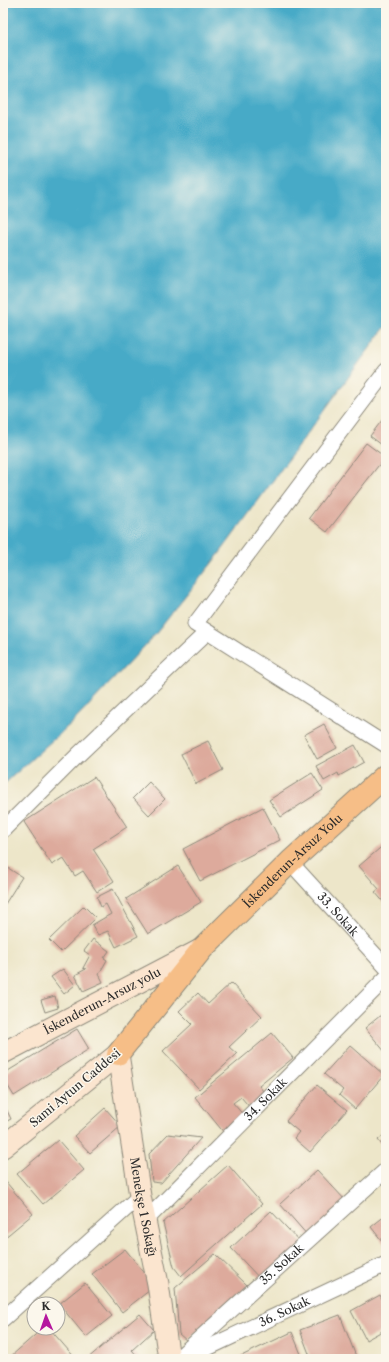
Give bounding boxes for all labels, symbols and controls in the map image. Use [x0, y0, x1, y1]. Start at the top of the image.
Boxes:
street label: İskenderun-Arsuz Yolu [239, 810, 346, 911]
street label: 33. Sokak [314, 889, 363, 940]
street label: İskenderun-Arsuz yolu [40, 964, 164, 1037]
street label: Sami Aytun Caddesi [26, 1045, 123, 1130]
street label: 34. Sokak [241, 1074, 291, 1124]
street label: Menekşe 1 Sokağı [127, 1156, 160, 1258]
street label: 35. Sokak [256, 1240, 307, 1288]
street label: 36. Sokak [256, 1292, 313, 1330]
north arrow [26, 1296, 66, 1336]
text: K [41, 1299, 51, 1313]

